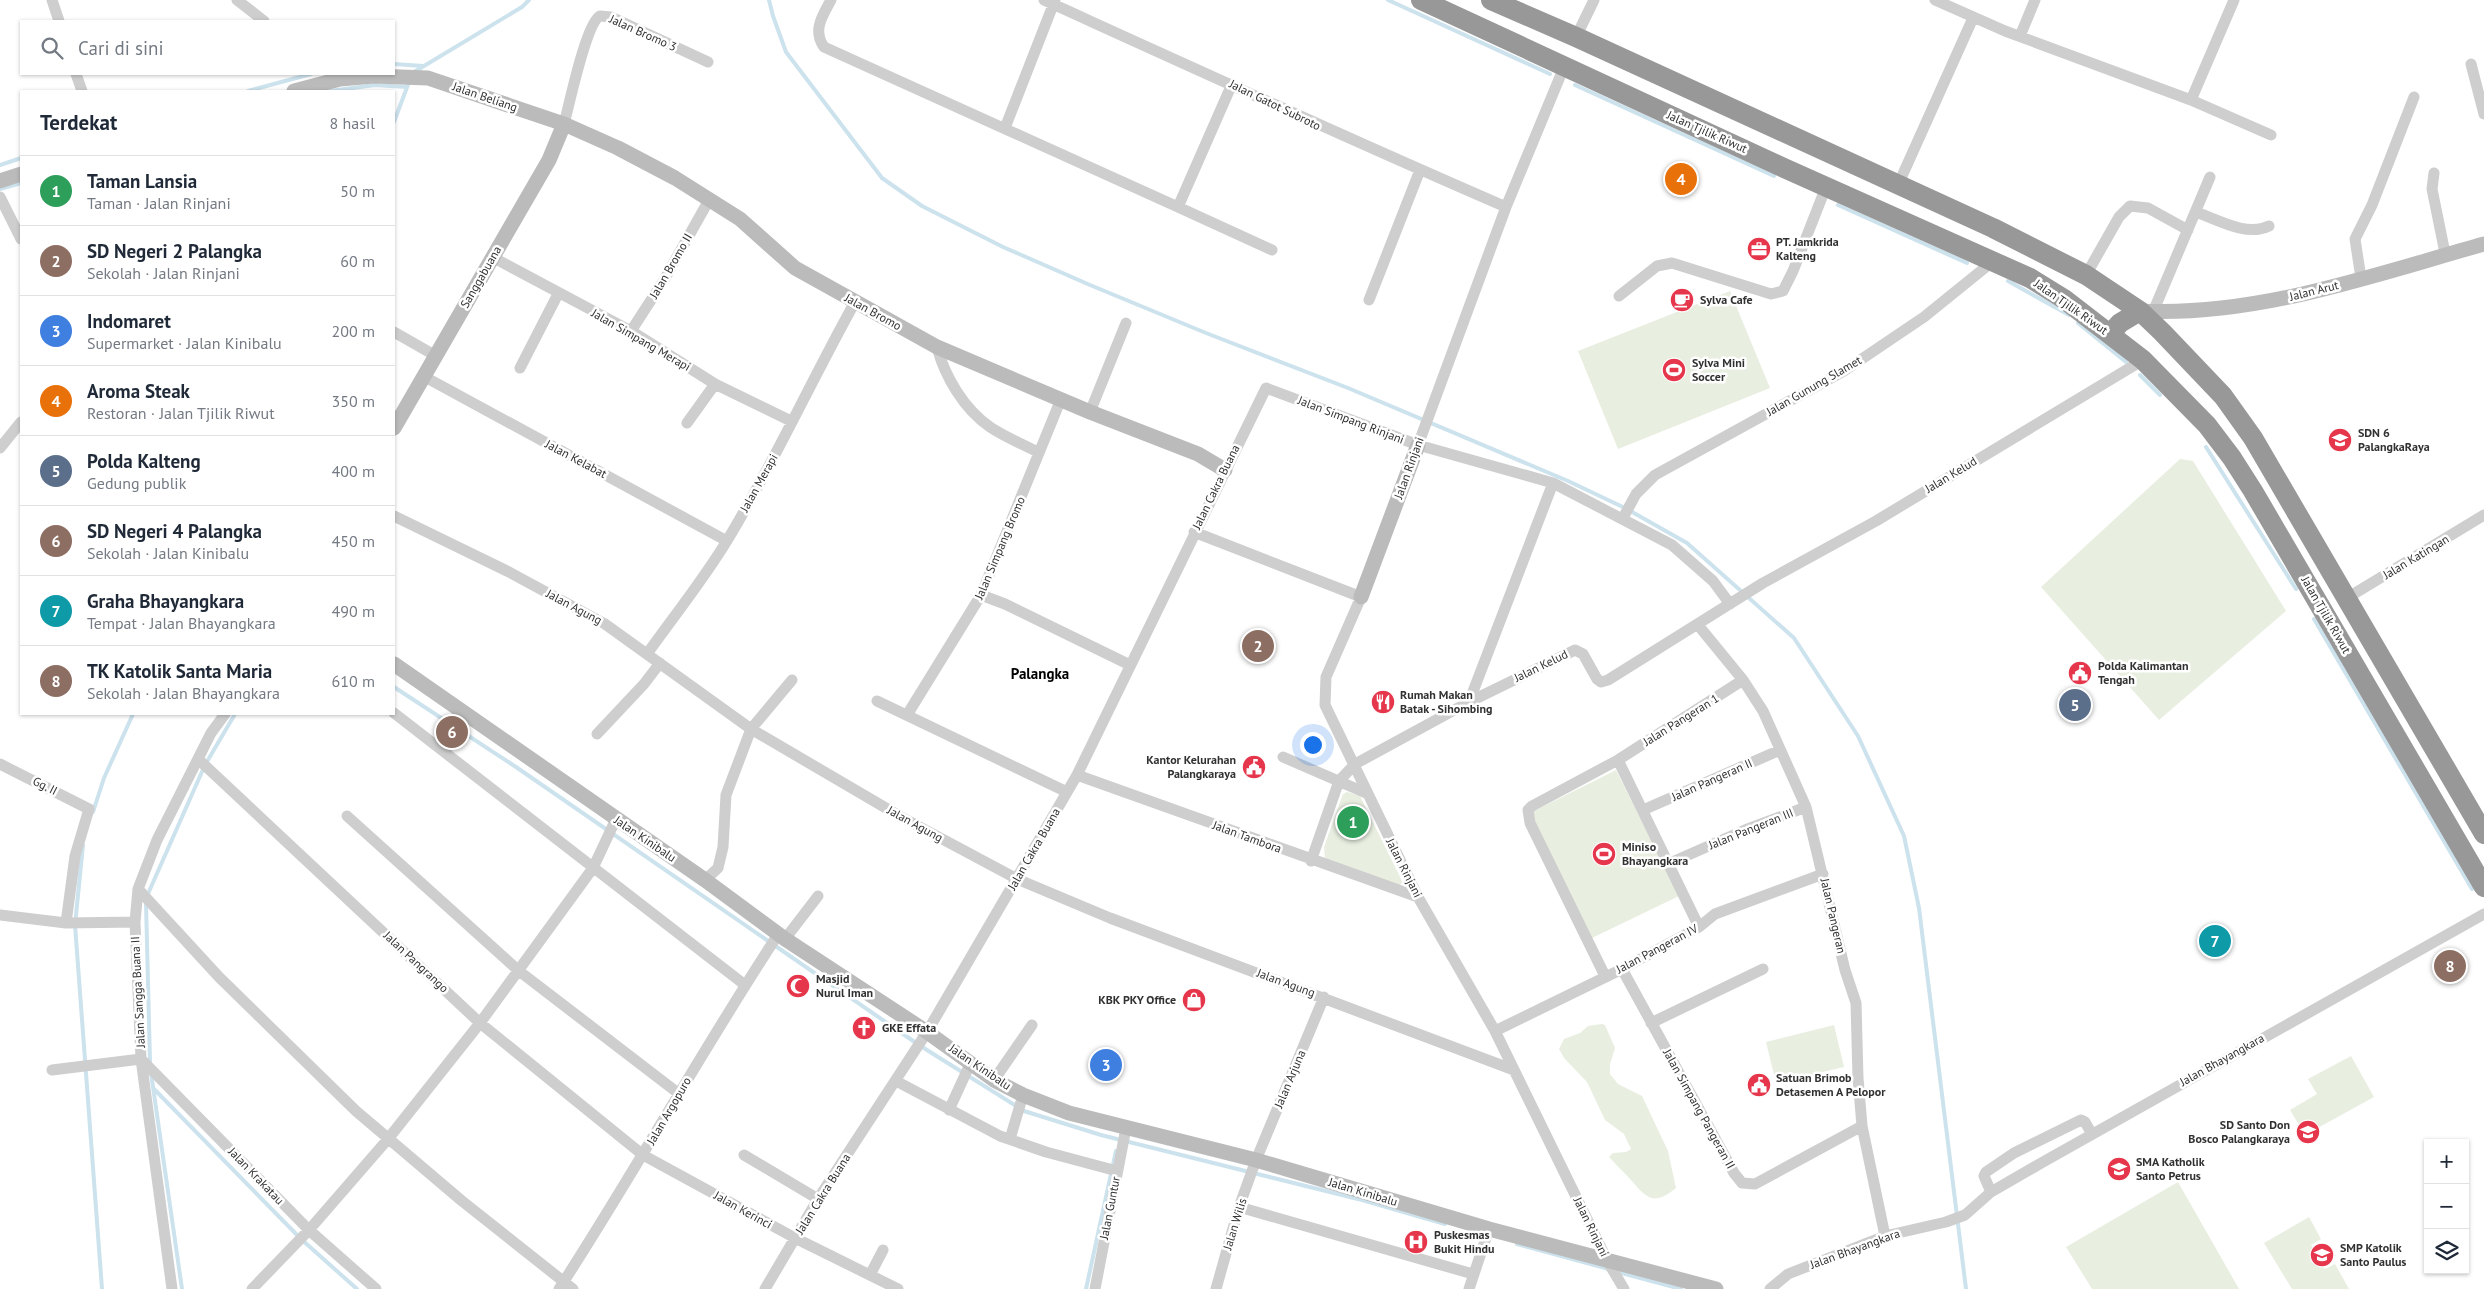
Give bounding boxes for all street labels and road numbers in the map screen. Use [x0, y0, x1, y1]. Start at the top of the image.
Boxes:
street label: Jalan Bromo 3 [606, 11, 679, 54]
street label: Jalan Gatot Subroto [1226, 75, 1323, 133]
street label: Jalan Beliang [450, 78, 519, 115]
street label: Jalan Tjilik Riwut [1664, 107, 1750, 156]
street label: Jalan Bromo II [645, 231, 695, 302]
street label: Sanggabuana [457, 243, 504, 310]
street label: Jalan Tjilik Riwut [2031, 275, 2111, 338]
street label: Jalan Arut [2287, 277, 2340, 304]
street label: Jalan Bromo [841, 289, 904, 333]
street label: Jalan Simpang Merapi [588, 305, 693, 374]
street label: Jalan Gunung Slamet [1763, 352, 1864, 419]
street label: Jalan Simpang Rinjani [1295, 392, 1406, 447]
street label: Jalan Rinjani [1390, 435, 1427, 502]
street label: Jalan Kelabat [542, 436, 610, 481]
street label: Jalan Cakra Buana [1188, 442, 1243, 532]
street label: Jalan Merapi [736, 451, 781, 515]
street label: Jalan Kelud [1921, 453, 1979, 496]
street label: Jalan Simpang Bromo [971, 494, 1028, 602]
street label: Jalan Katingan [2379, 531, 2452, 583]
street label: Jalan Tjilik Riwut [2298, 573, 2355, 656]
street label: Jalan Agung [543, 585, 605, 628]
street label: Jalan Kelud [1511, 646, 1570, 685]
street label: Jalan Pangeran 1 [1639, 690, 1721, 749]
street label: Jalan Pangeran II [1668, 755, 1754, 804]
street label: Gg. II [30, 773, 60, 798]
street label: Jalan Agung [884, 802, 946, 845]
street label: Jalan Cakra Buana [1004, 805, 1063, 893]
street label: Jalan Pangeran III [1705, 805, 1795, 853]
street label: Jalan Kinibalu [611, 812, 679, 865]
street label: Jalan Tambora [1210, 817, 1284, 856]
street label: Jalan Rinjani [1383, 835, 1426, 900]
street label: Jalan Pangeran [1817, 876, 1849, 955]
street label: Jalan Pangeran IV [1613, 921, 1700, 977]
street label: Jalan Pangrango [380, 927, 452, 996]
street label: Jalan Sangga Buana II [127, 936, 148, 1049]
street label: Jalan Agung [1254, 965, 1317, 1000]
street label: Jalan Bhayangkara [2176, 1030, 2267, 1090]
street label: Jalan Kinibalu [946, 1040, 1014, 1093]
street label: Jalan Simpang Pangeran II [1660, 1045, 1739, 1171]
street label: Jalan Arjuna [1270, 1047, 1308, 1111]
street label: Jalan Argopuro [643, 1074, 694, 1148]
street label: Jalan Krakatau [225, 1143, 287, 1207]
street label: Jalan Cakra Buana [791, 1151, 853, 1238]
street label: Jalan Kinibalu [1326, 1174, 1399, 1209]
street label: Jalan Guntur [1096, 1175, 1123, 1242]
street label: Jalan Kerinci [711, 1187, 775, 1232]
street label: Jalan Rinjani [1570, 1194, 1612, 1259]
street label: Jalan Wilis [1219, 1196, 1249, 1253]
street label: Jalan Bhayangkara [1807, 1225, 1902, 1272]

